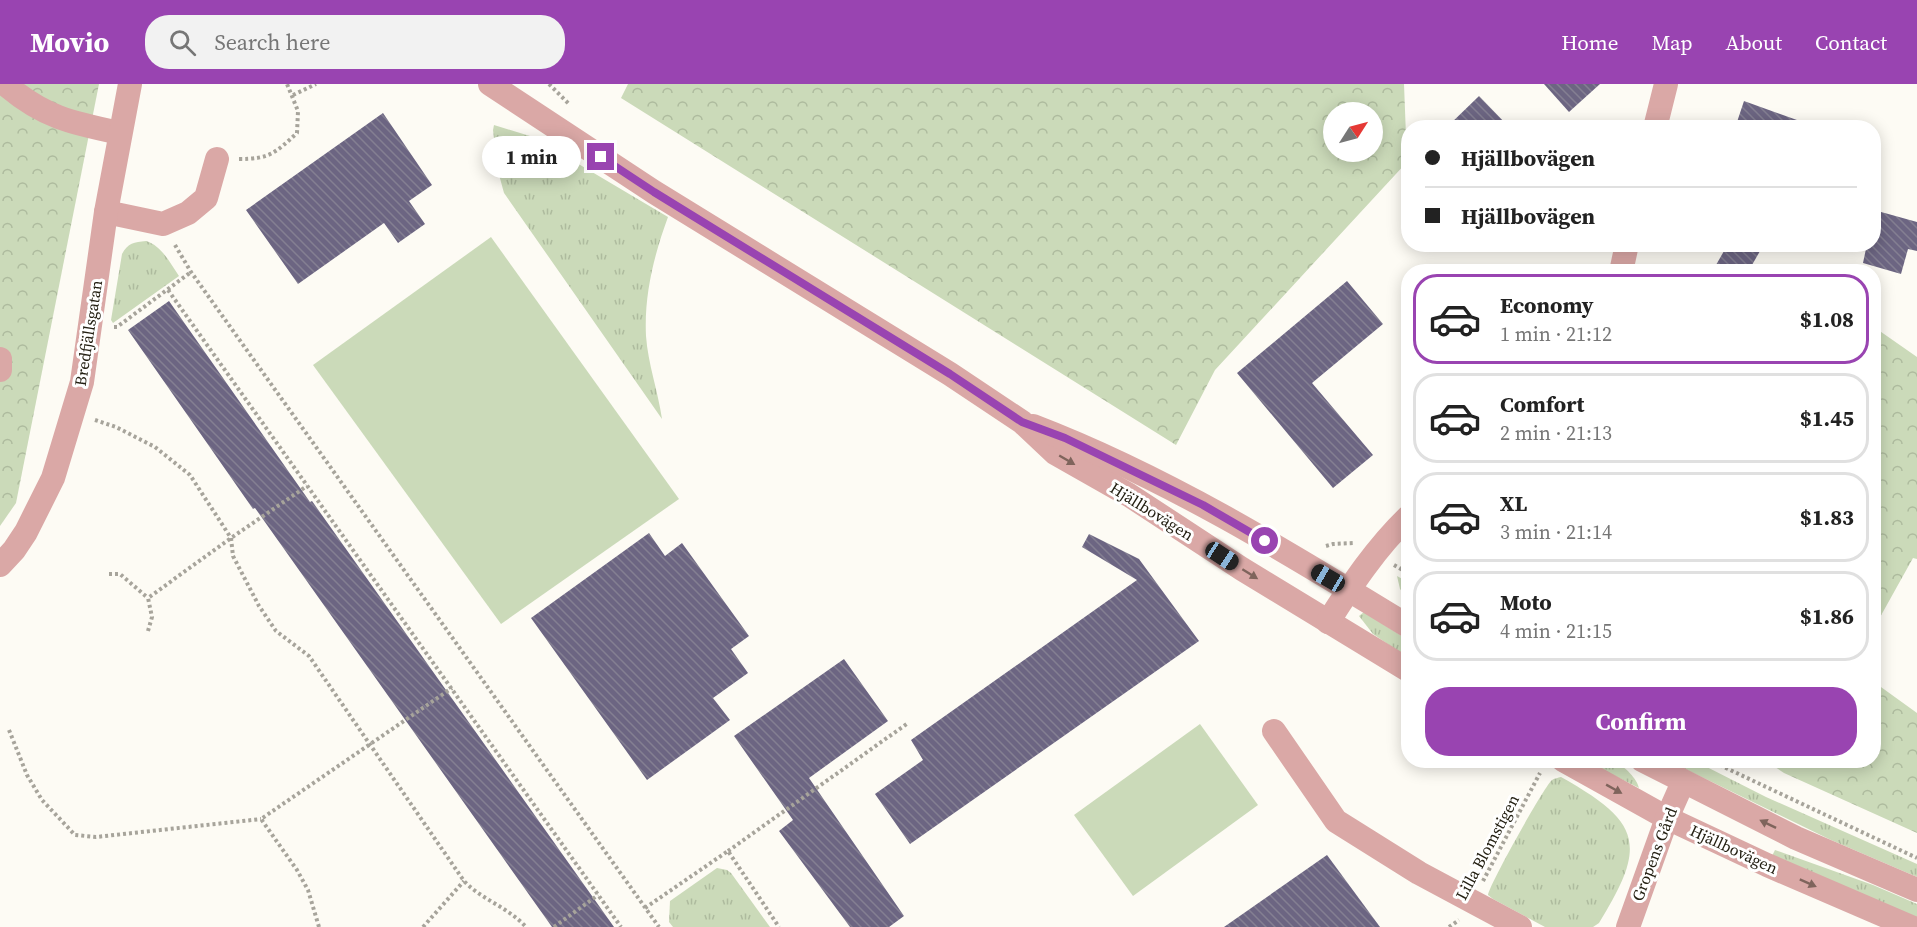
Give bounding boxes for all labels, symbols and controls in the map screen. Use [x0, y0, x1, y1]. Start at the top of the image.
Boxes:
search box [145, 15, 565, 69]
text: Movio [30, 23, 109, 61]
icon: search [166, 26, 199, 59]
text: Search here [214, 27, 330, 57]
text: Home [1561, 28, 1619, 57]
text: Map [1652, 28, 1693, 57]
text: About [1726, 28, 1782, 57]
text: Contact [1815, 28, 1887, 57]
north arrow [1323, 102, 1383, 162]
map controls [1323, 102, 1383, 162]
callout: 1 min [481, 136, 580, 178]
text: 1 min [506, 143, 557, 171]
route end [587, 143, 614, 170]
text: Hjällbovägen [1461, 143, 1595, 173]
text: Hjällbovägen [1461, 201, 1595, 231]
street label: Bredfjällsgatan [69, 278, 107, 388]
text: Economy [1500, 290, 1594, 320]
icon: car [1428, 292, 1482, 346]
text: $1.08 [1800, 304, 1854, 334]
text: 1 min · 21:12 [1500, 320, 1612, 348]
text: Comfort [1500, 389, 1584, 419]
icon: car [1428, 391, 1482, 445]
text: $1.45 [1800, 403, 1854, 433]
text: 2 min · 21:13 [1500, 419, 1612, 447]
one-way arrow [1059, 454, 1075, 465]
street label: Hjällbovägen [1106, 477, 1198, 546]
text: XL [1500, 488, 1527, 518]
icon: car [1428, 490, 1482, 544]
text: $1.83 [1800, 502, 1854, 532]
text: 3 min · 21:14 [1500, 518, 1612, 546]
route start [1251, 527, 1278, 554]
car [1202, 539, 1242, 573]
car [1308, 561, 1348, 595]
one-way arrow [1242, 569, 1258, 580]
text: Moto [1500, 587, 1552, 617]
icon: car [1428, 589, 1482, 643]
text: $1.86 [1800, 601, 1854, 631]
text: 4 min · 21:15 [1500, 617, 1612, 645]
button: Confirm [1425, 687, 1857, 756]
one-way arrow [1606, 784, 1623, 794]
street label: Lilla Blomstigen [1450, 790, 1524, 904]
street label: Gropens Gård [1626, 804, 1682, 904]
street label: Hjällbovägen [1687, 819, 1782, 879]
one-way arrow [1759, 820, 1776, 829]
one-way arrow [1800, 878, 1818, 888]

